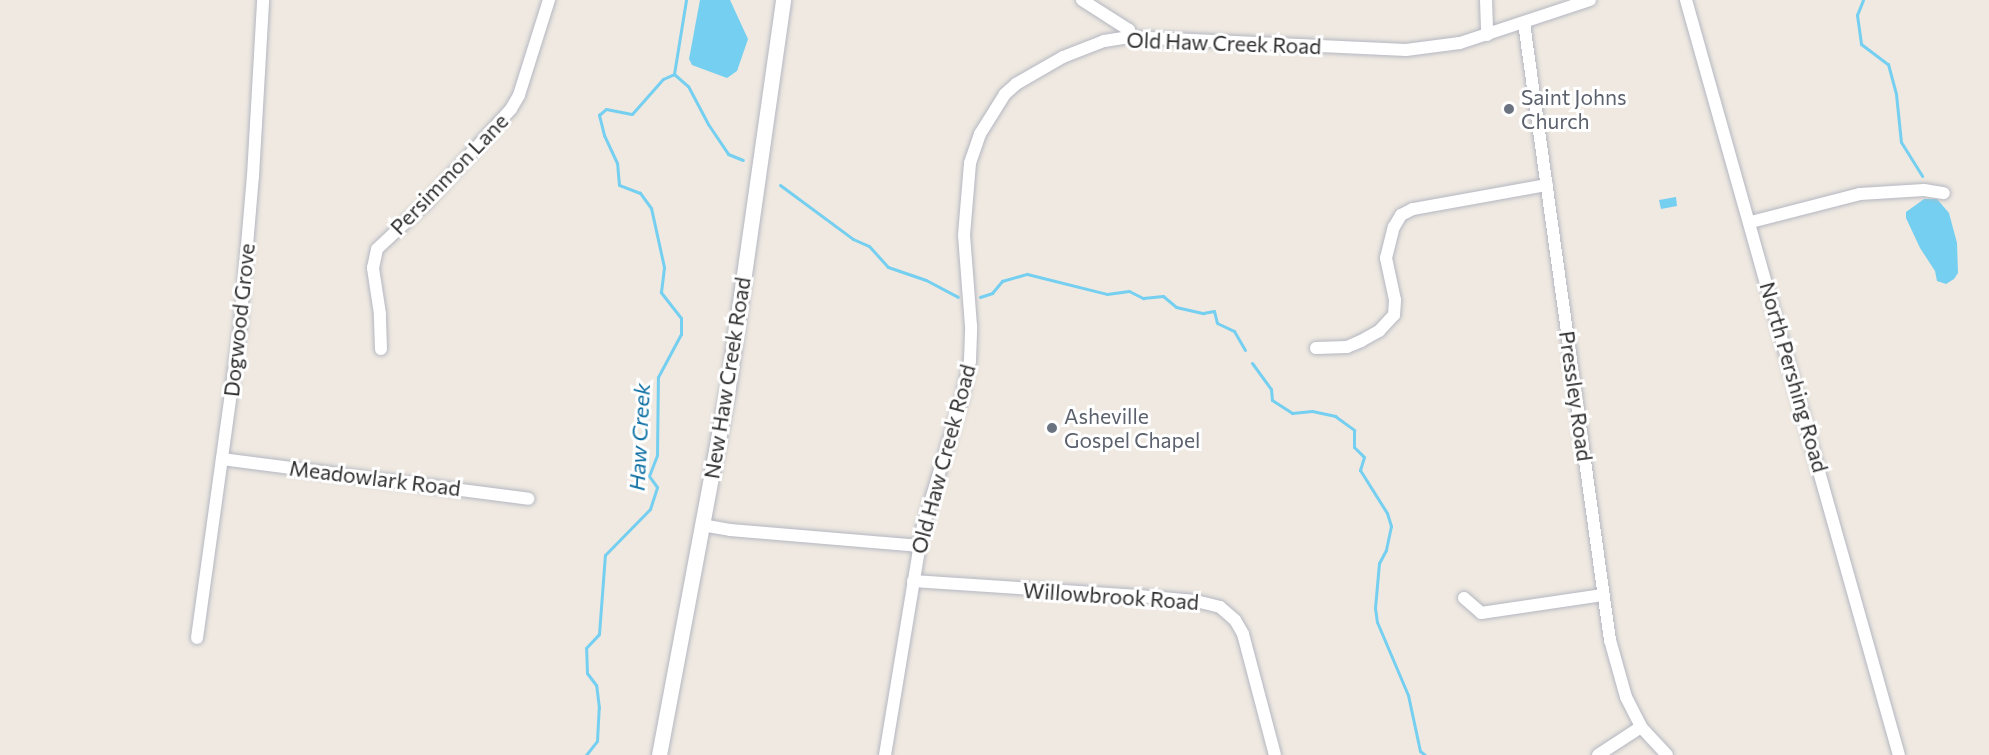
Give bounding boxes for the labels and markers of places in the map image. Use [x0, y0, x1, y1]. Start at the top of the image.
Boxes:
place label: Saint Johns Church [1521, 84, 1627, 134]
marker: Saint Johns Church [1502, 102, 1516, 116]
place label: Asheville Gospel Chapel [1064, 403, 1200, 453]
marker: Asheville Gospel Chapel [1045, 421, 1059, 435]

